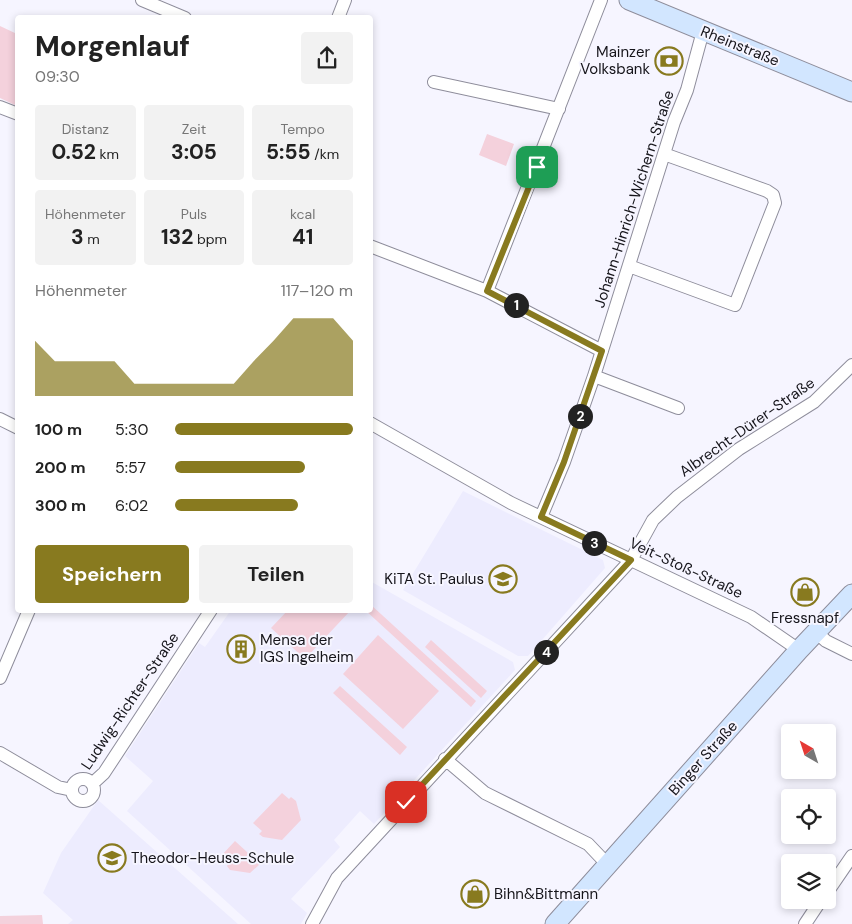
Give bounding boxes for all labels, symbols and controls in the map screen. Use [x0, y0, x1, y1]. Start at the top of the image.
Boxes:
street label: Rheinstraße [698, 21, 782, 71]
text: Morgenlauf [35, 28, 190, 65]
button: share [301, 32, 353, 84]
place label: Mainzer Volksbank [580, 42, 650, 79]
bank icon: Mainzer Volksbank [654, 46, 684, 76]
text: 09:30 [35, 66, 80, 87]
street label: Johann-Hinrich-Wichern-Straße [589, 88, 679, 310]
text: Distanz [62, 120, 109, 138]
text: Zeit [182, 120, 206, 138]
text: Tempo [281, 120, 325, 138]
text: 0.52 [52, 138, 96, 166]
text: 3:05 [171, 138, 217, 166]
text: 5:55 [266, 138, 311, 166]
text: km [96, 145, 119, 163]
text: /km [311, 145, 339, 163]
pin [516, 146, 558, 188]
icon: arrive [523, 153, 551, 181]
text: Höhenmeter [45, 205, 126, 223]
text: Puls [181, 205, 207, 223]
text: kcal [290, 205, 315, 223]
text: 3 [71, 223, 84, 251]
text: 132 [161, 223, 193, 251]
text: 41 [292, 223, 313, 251]
text: m [84, 230, 100, 248]
text: bpm [193, 230, 227, 248]
text: Höhenmeter [35, 280, 127, 301]
text: 117–120 m [281, 280, 353, 301]
pin: 1 [504, 292, 528, 318]
text: 1 [514, 296, 519, 314]
street label: Albrecht-Dürer-Straße [676, 373, 818, 481]
pin: 2 [568, 404, 592, 428]
text: 2 [576, 407, 585, 425]
text: 100 m [35, 419, 82, 440]
text: 5:30 [115, 419, 148, 440]
text: 200 m [35, 457, 86, 478]
text: 5:57 [115, 457, 146, 478]
text: 300 m [35, 495, 86, 516]
text: 6:02 [115, 495, 148, 516]
pin: 3 [582, 530, 606, 556]
street label: Veit-Stoß-Straße [626, 533, 746, 603]
text: 3 [590, 534, 599, 552]
button: Speichern [35, 545, 189, 603]
button: Teilen [199, 545, 353, 603]
school or university icon: KiTA St. Paulus [488, 564, 518, 594]
place label: KiTA St. Paulus [384, 569, 484, 589]
shop icon: Fressnapf [790, 577, 820, 607]
place label: Fressnapf [771, 608, 839, 628]
street label: Ludwig-Richter-Straße [77, 628, 183, 774]
place label: Mensa der IGS Ingelheim [260, 630, 354, 667]
building icon: Mensa der IGS Ingelheim [226, 634, 256, 664]
pin: 4 [534, 640, 558, 664]
text: 4 [542, 643, 551, 661]
street label: Binger Straße [664, 716, 742, 800]
north arrow [781, 724, 836, 779]
map controls [781, 724, 836, 909]
pin [385, 781, 427, 823]
icon: check [392, 788, 420, 816]
button: locate [781, 789, 836, 844]
school or university icon: Theodor-Heuss-Schule [97, 843, 127, 873]
place label: Theodor-Heuss-Schule [131, 848, 294, 868]
button: layers [781, 854, 836, 909]
shop icon: Bihn&Bittmann [460, 879, 490, 909]
place label: Bihn&Bittmann [494, 884, 598, 904]

